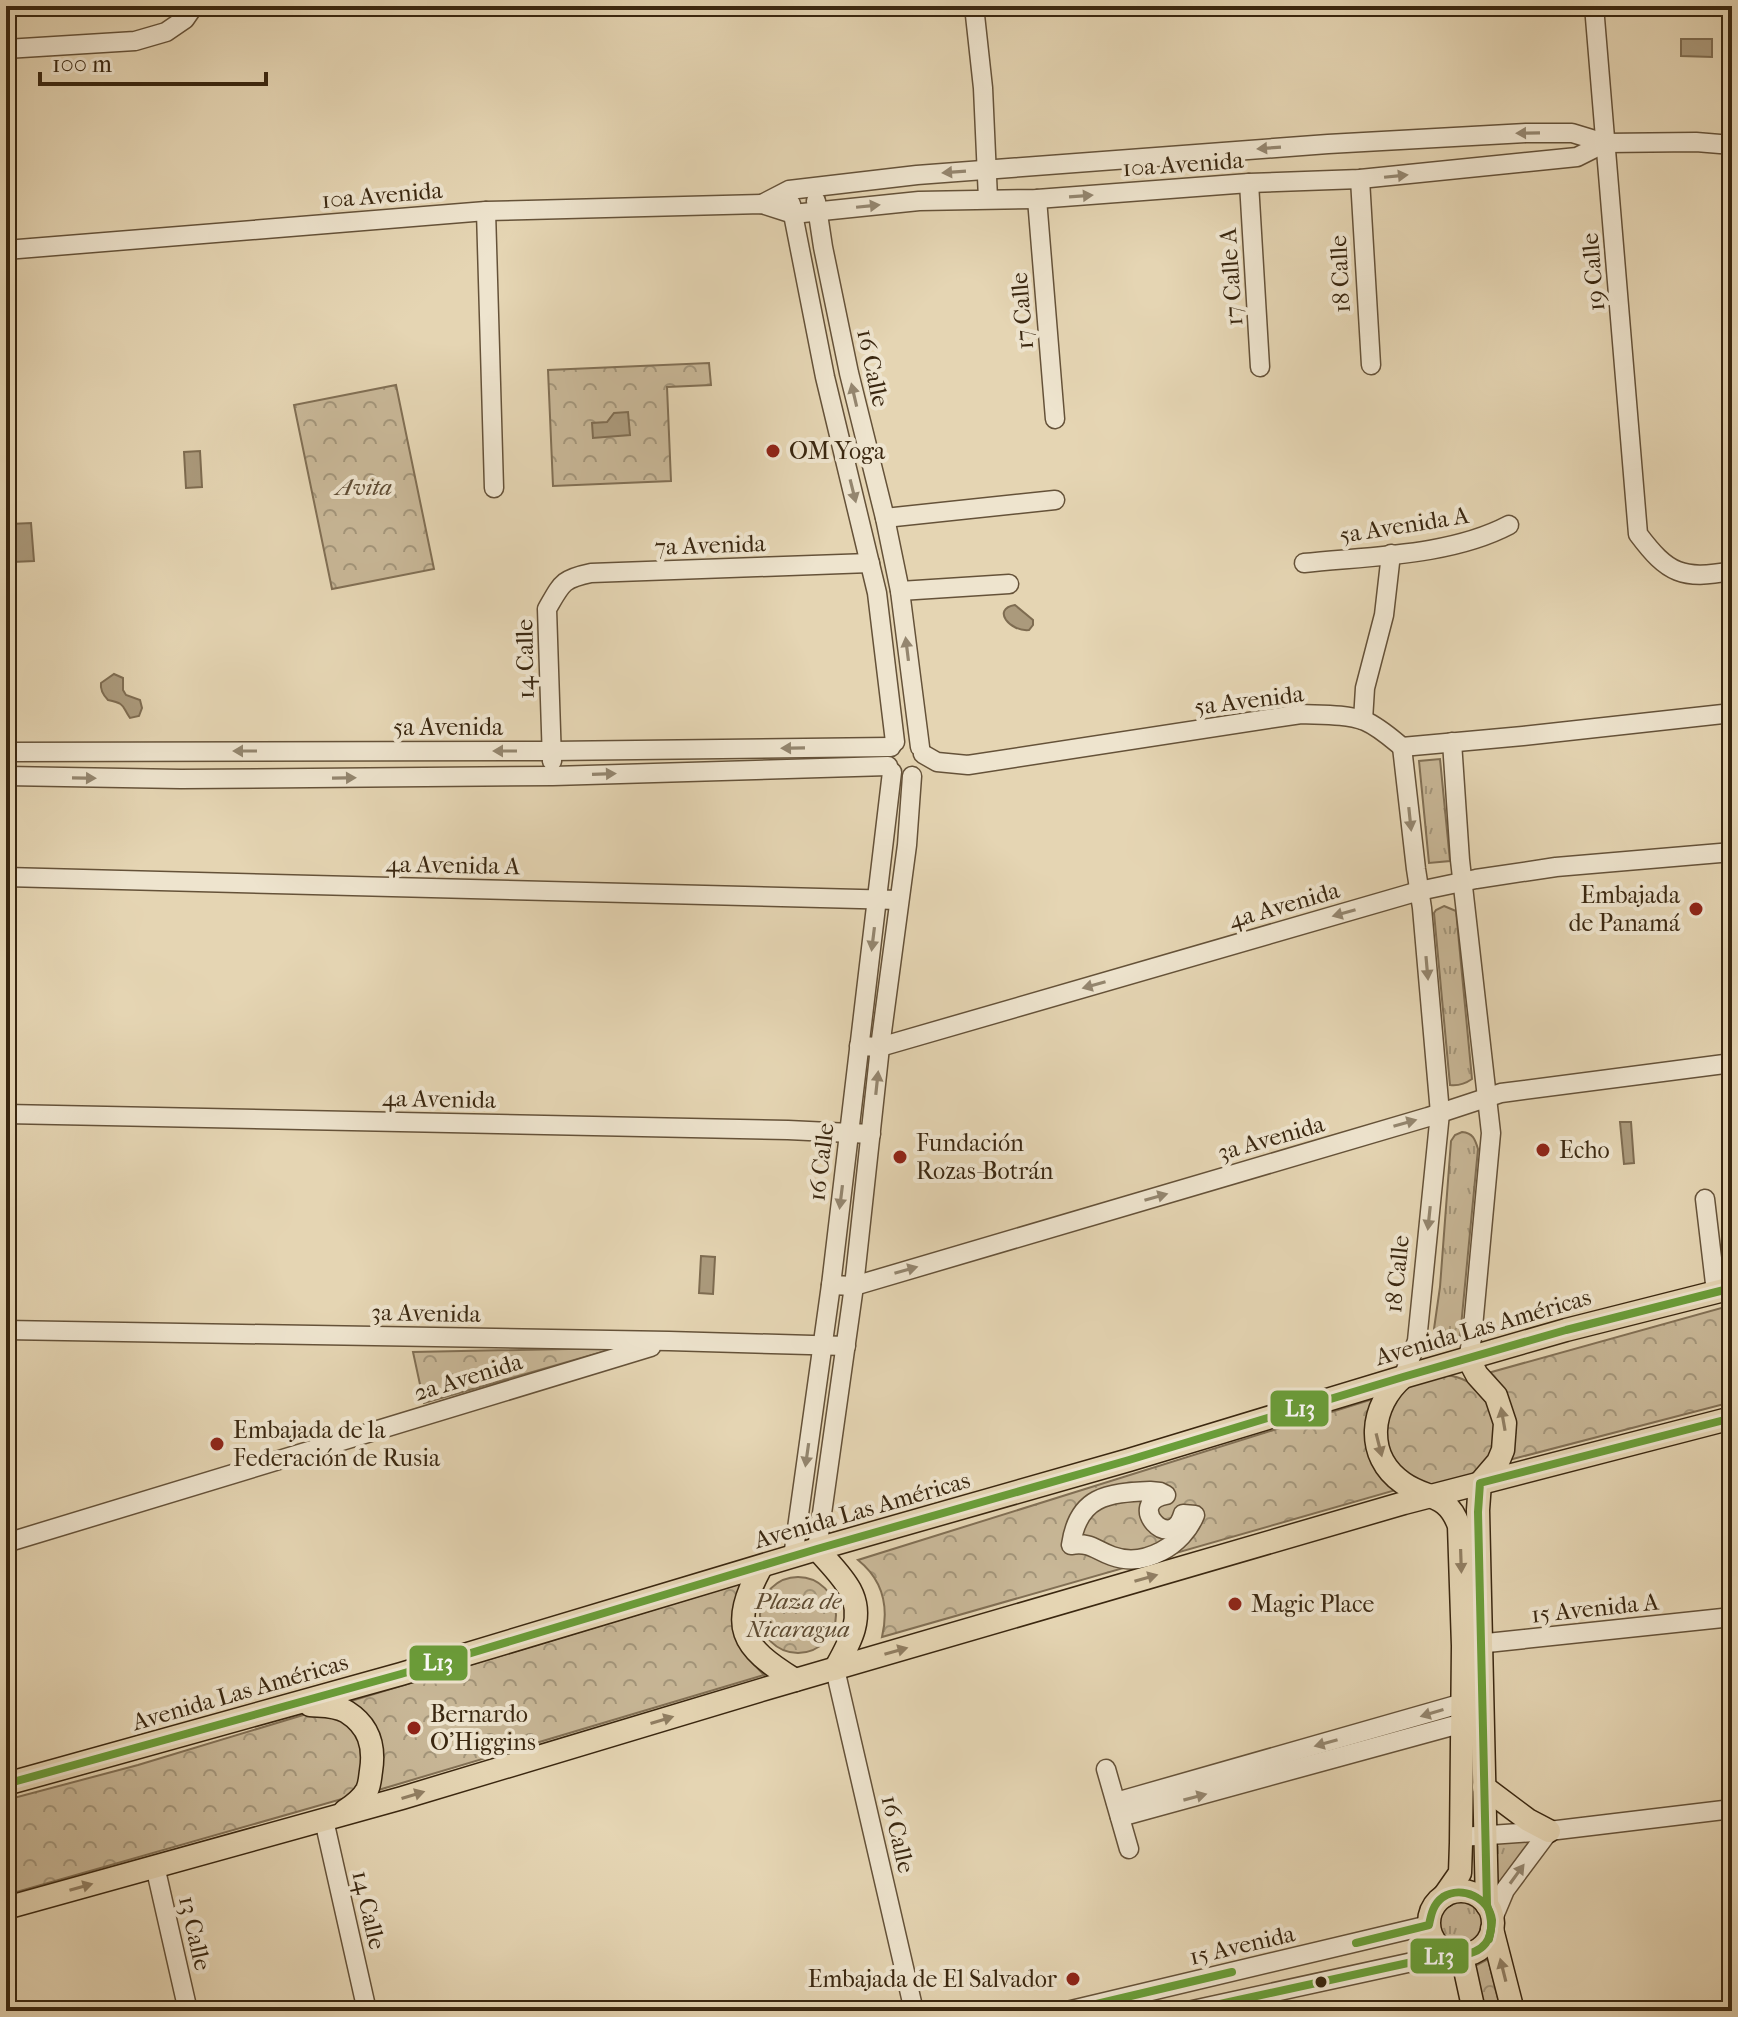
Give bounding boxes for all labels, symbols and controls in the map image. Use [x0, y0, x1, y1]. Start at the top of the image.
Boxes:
scale bar [40, 36, 266, 86]
text: 100 m [52, 50, 112, 78]
one-way arrow [1515, 127, 1540, 140]
one-way arrow [1256, 142, 1281, 155]
street label: 10a Avenida [1121, 146, 1245, 182]
one-way arrow [941, 166, 966, 179]
one-way arrow [1384, 169, 1409, 182]
street label: 10a Avenida [320, 176, 445, 214]
one-way arrow [1069, 189, 1094, 202]
one-way arrow [856, 199, 881, 212]
street label: 17 Calle A [1214, 227, 1248, 327]
street label: 19 Calle [1576, 232, 1610, 312]
street label: 18 Calle [1324, 234, 1356, 314]
street label: 17 Calle [1005, 271, 1039, 351]
street label: 16 Calle [851, 327, 895, 410]
one-way arrow [847, 383, 860, 408]
place label: OM Yoga [789, 437, 886, 465]
marker: OM Yoga [764, 442, 782, 460]
park label: Avita [333, 473, 392, 501]
one-way arrow [847, 479, 859, 504]
street label: 5a Avenida A [1337, 501, 1471, 549]
street label: 7a Avenida [654, 529, 767, 561]
street label: 14 Calle [510, 619, 540, 699]
one-way arrow [901, 637, 914, 662]
street label: 5a Avenida [1193, 679, 1306, 721]
street label: 5a Avenida [393, 713, 504, 741]
one-way arrow [780, 742, 805, 754]
one-way arrow [232, 745, 257, 757]
one-way arrow [492, 745, 517, 757]
one-way arrow [592, 768, 617, 781]
one-way arrow [72, 771, 97, 784]
one-way arrow [332, 772, 357, 784]
one-way arrow [1404, 807, 1417, 832]
street label: 4a Avenida A [385, 850, 521, 880]
street label: 4a Avenida [1225, 876, 1343, 934]
place label: Embajada de Panamá [1568, 881, 1681, 937]
marker: Embajada de Panamá [1687, 900, 1705, 918]
one-way arrow [1331, 907, 1355, 920]
one-way arrow [866, 927, 879, 952]
one-way arrow [1421, 956, 1434, 981]
one-way arrow [1082, 979, 1106, 992]
one-way arrow [870, 1070, 883, 1095]
street label: 4a Avenida [382, 1084, 497, 1114]
street label: 3a Avenida [1214, 1109, 1328, 1167]
one-way arrow [1393, 1116, 1417, 1129]
street label: 16 Calle [802, 1121, 840, 1203]
place label: Fundación Rozas-Botrán [916, 1129, 1054, 1185]
place label: Echo [1559, 1136, 1610, 1164]
marker: Echo [1534, 1141, 1552, 1159]
marker: Fundación Rozas-Botrán [891, 1148, 909, 1166]
one-way arrow [834, 1185, 847, 1210]
one-way arrow [1144, 1190, 1168, 1203]
one-way arrow [1423, 1206, 1436, 1231]
street label: 18 Calle [1379, 1234, 1415, 1314]
one-way arrow [895, 1263, 919, 1276]
street label: Avenida Las Américas [1371, 1283, 1594, 1371]
street label: 3a Avenida [371, 1298, 482, 1328]
street label: 2a Avenida [410, 1347, 527, 1407]
line badge: L13 [1269, 1389, 1330, 1428]
text: L13 [1285, 1396, 1315, 1422]
one-way arrow [1496, 1406, 1509, 1431]
place label: Embajada de la Federación de Rusia [233, 1416, 441, 1472]
one-way arrow [1373, 1433, 1385, 1458]
marker: Embajada de la Federación de Rusia [208, 1435, 226, 1453]
one-way arrow [801, 1443, 814, 1468]
street label: Avenida Las Américas [750, 1466, 973, 1554]
one-way arrow [1454, 1549, 1467, 1574]
one-way arrow [1134, 1571, 1158, 1584]
park label: Plaza de Nicaragua [745, 1587, 850, 1643]
street label: 15 Avenida A [1530, 1587, 1661, 1629]
place label: Magic Place [1251, 1590, 1374, 1618]
marker: Magic Place [1226, 1595, 1244, 1613]
line badge: L13 [408, 1644, 469, 1682]
one-way arrow [885, 1644, 909, 1657]
street label: Avenida Las Américas [128, 1648, 351, 1736]
text: L13 [423, 1650, 453, 1676]
place label: Bernardo O'Higgins [430, 1700, 536, 1756]
one-way arrow [1420, 1707, 1444, 1720]
one-way arrow [650, 1713, 674, 1726]
marker: Bernardo O'Higgins [405, 1719, 423, 1737]
one-way arrow [1314, 1737, 1338, 1750]
one-way arrow [401, 1788, 425, 1801]
one-way arrow [1183, 1790, 1208, 1802]
street label: 16 Calle [875, 1792, 921, 1876]
one-way arrow [1509, 1863, 1525, 1884]
street label: 14 Calle [346, 1868, 392, 1952]
one-way arrow [70, 1880, 94, 1893]
street label: 13 Calle [173, 1893, 217, 1973]
street label: 15 Avenida [1186, 1919, 1298, 1971]
line badge: L13 [1409, 1937, 1470, 1975]
text: L13 [1424, 1944, 1454, 1970]
one-way arrow [1496, 1957, 1508, 1982]
place label: Embajada de El Salvador [808, 1965, 1058, 1993]
marker: Embajada de El Salvador [1064, 1970, 1082, 1988]
unlabelled marker [1313, 1974, 1329, 1990]

